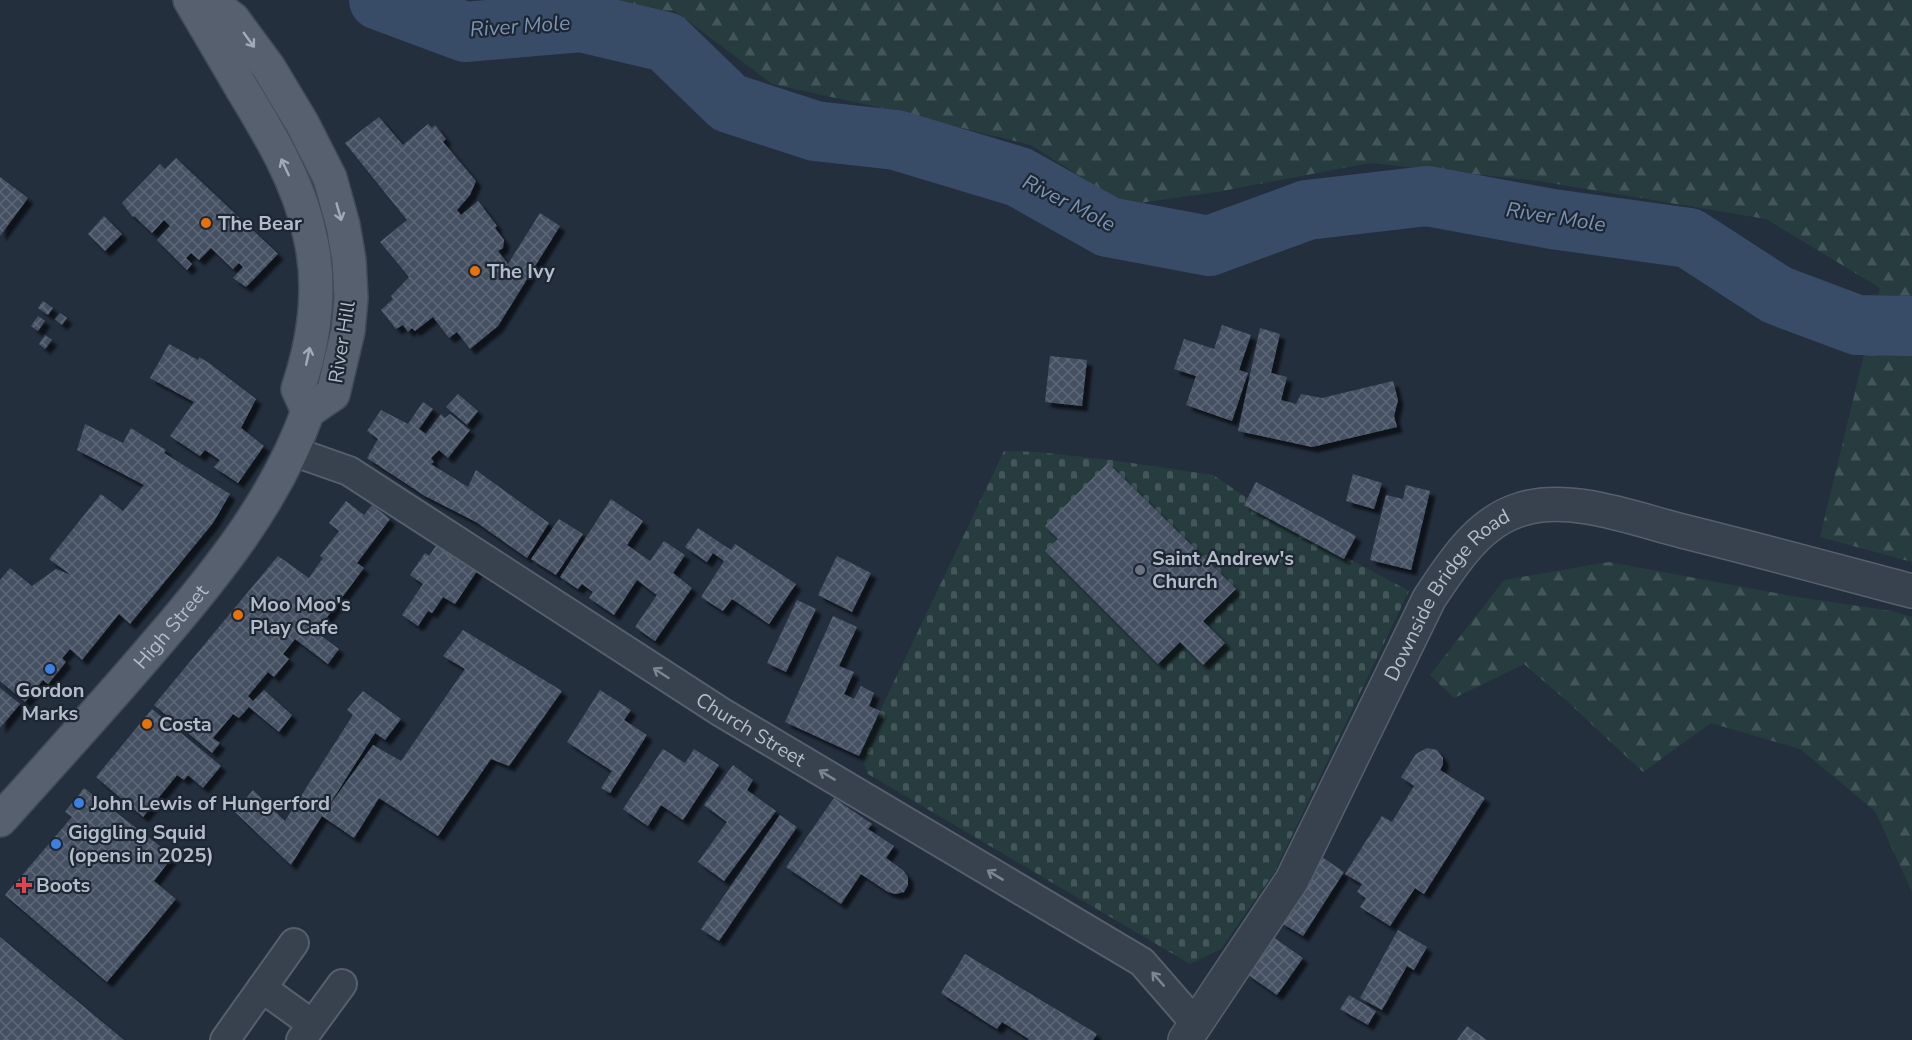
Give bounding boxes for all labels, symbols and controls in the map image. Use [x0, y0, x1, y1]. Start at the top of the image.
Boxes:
water label: River Mole [469, 9, 571, 43]
one-way arrow [243, 32, 255, 48]
one-way arrow [279, 158, 291, 176]
water label: River Mole [1018, 168, 1120, 238]
water label: River Mole [1504, 195, 1608, 239]
one-way arrow [334, 202, 346, 221]
place label: The Bear [218, 210, 302, 237]
marker: The Bear [199, 216, 213, 230]
place label: The Ivy [487, 258, 555, 285]
marker: The Ivy [468, 264, 482, 278]
street label: River Hill [322, 299, 362, 385]
one-way arrow [303, 347, 314, 367]
street label: Downside Bridge Road [1378, 502, 1514, 685]
place label: Saint Andrew's Church [1152, 545, 1294, 595]
marker: Saint Andrew's Church [1133, 563, 1147, 577]
street label: High Street [127, 578, 215, 675]
place label: Moo Moo's Play Cafe [250, 591, 351, 641]
marker: Moo Moo's Play Cafe [231, 608, 245, 622]
marker: Gordon Marks [43, 662, 57, 676]
one-way arrow [653, 667, 670, 679]
place label: Gordon Marks [15, 677, 85, 727]
street label: Church Street [691, 686, 811, 773]
place label: Costa [159, 711, 212, 738]
marker: Costa [140, 717, 154, 731]
one-way arrow [819, 769, 836, 781]
place label: John Lewis of Hungerford [90, 790, 330, 817]
marker: John Lewis of Hungerford [72, 796, 86, 810]
place label: Giggling Squid (opens in 2025) [68, 819, 214, 869]
marker: Giggling Squid (opens in 2025) [49, 837, 63, 851]
one-way arrow [987, 868, 1004, 880]
place label: Boots [36, 872, 90, 899]
marker: Boots [17, 878, 31, 892]
one-way arrow [1151, 972, 1165, 987]

